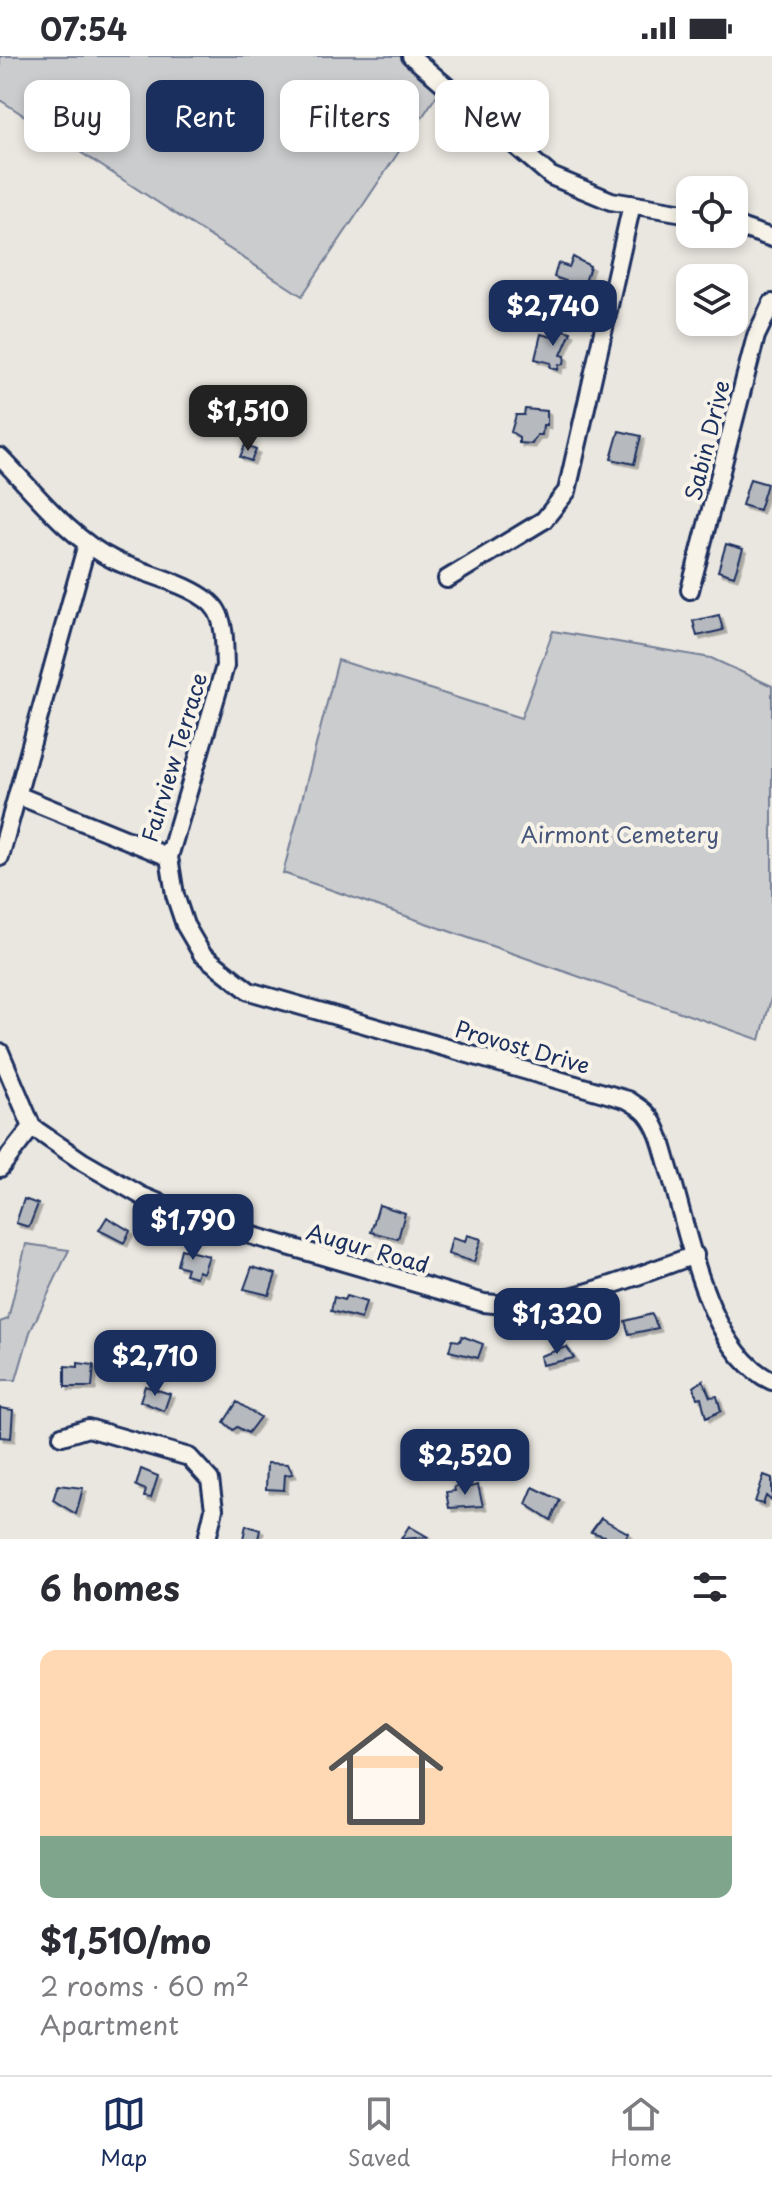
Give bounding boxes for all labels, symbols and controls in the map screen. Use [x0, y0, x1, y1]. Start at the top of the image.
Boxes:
text: 07:54 [40, 6, 127, 51]
chip: Buy [24, 80, 130, 152]
chip: Rent [146, 80, 264, 152]
chip: Filters [280, 80, 419, 152]
chip: New [435, 80, 549, 152]
map controls [676, 176, 748, 336]
button: locate [676, 176, 748, 248]
button: layers [676, 264, 748, 336]
pin: $2,740 [488, 280, 618, 348]
text: $2,740 [507, 286, 599, 325]
street label: Sabin Drive [675, 376, 737, 504]
pin: $1,510 [183, 385, 313, 453]
text: $1,510 [207, 391, 289, 430]
street label: Fairview Terrace [132, 668, 214, 846]
park label: Airmont Cemetery [521, 817, 719, 850]
street label: Provost Drive [452, 1011, 594, 1081]
pin: $1,790 [128, 1194, 258, 1262]
text: $1,790 [151, 1200, 236, 1239]
street label: Augur Road [303, 1214, 433, 1280]
pin: $1,320 [492, 1288, 622, 1356]
text: $1,320 [512, 1294, 602, 1333]
pin: $2,710 [90, 1330, 220, 1398]
text: $2,710 [112, 1336, 198, 1375]
pin: $2,520 [400, 1429, 530, 1497]
text: $2,520 [418, 1435, 512, 1474]
text: 6 homes [40, 1561, 180, 1613]
icon: filters [688, 1565, 732, 1609]
icon: home [314, 1702, 458, 1846]
text: $1,510/mo [40, 1914, 211, 1966]
text: 2 rooms · 60 m² [40, 1966, 249, 2005]
text: Apartment [40, 2005, 179, 2044]
tab: Map [100, 2092, 147, 2173]
tab: Saved [348, 2092, 410, 2173]
tab: Home [611, 2092, 672, 2173]

